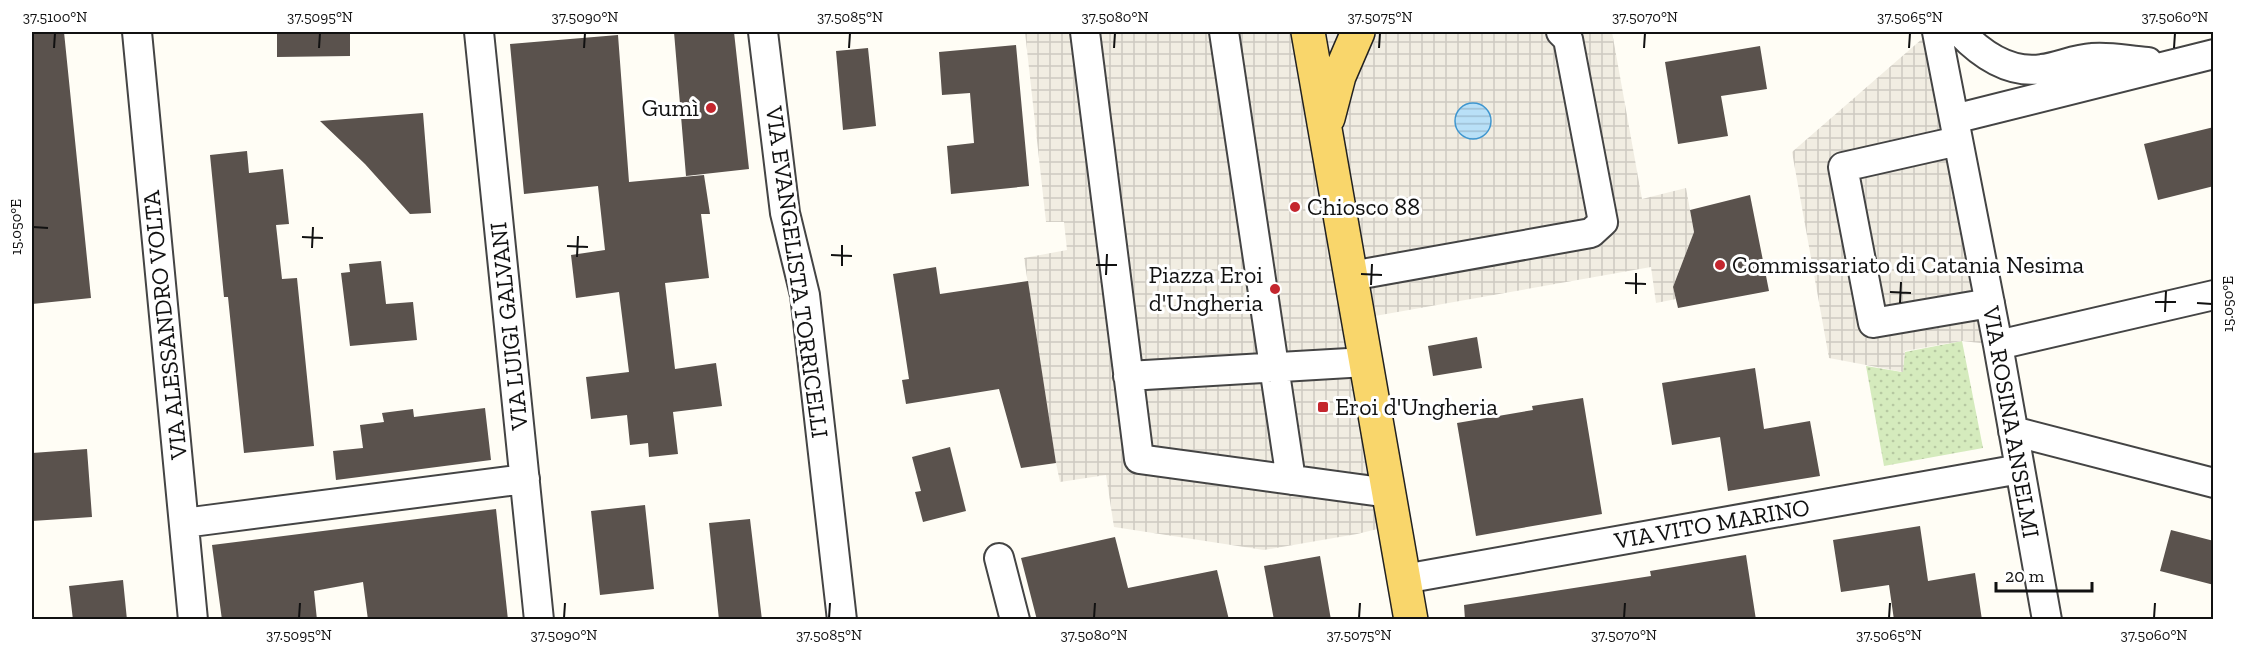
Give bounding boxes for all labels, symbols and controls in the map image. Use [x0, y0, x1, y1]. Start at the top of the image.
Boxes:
text: 37.5100°N [23, 8, 87, 26]
text: 37.5095°N [287, 8, 353, 26]
text: 37.5090°N [552, 8, 618, 26]
text: 37.5085°N [817, 8, 883, 26]
text: 37.5080°N [1082, 8, 1148, 26]
text: 37.5075°N [1348, 8, 1412, 26]
text: 37.5070°N [1612, 8, 1678, 26]
text: 37.5065°N [1877, 8, 1943, 26]
text: 37.5060°N [2142, 8, 2208, 26]
place label: Gumì [642, 93, 699, 122]
marker: Gumì [704, 101, 718, 115]
street label: VIA EVANGELISTA TORRICELLI [760, 103, 835, 440]
street label: VIA ALESSANDRO VOLTA [136, 189, 193, 462]
place label: Chiosco 88 [1307, 192, 1420, 221]
text: 15.050°E [7, 199, 25, 255]
marker: Chiosco 88 [1288, 200, 1302, 214]
street label: VIA LUIGI GALVANI [483, 221, 534, 432]
place label: Commissariato di Catania Nesima [1732, 250, 2084, 279]
marker: Commissariato di Catania Nesima [1713, 258, 1727, 272]
place label: Piazza Eroi d'Ungheria [1148, 260, 1263, 317]
text: 15.050°E [2219, 276, 2237, 332]
marker: Piazza Eroi d'Ungheria [1268, 282, 1282, 296]
street label: VIA ROSINA ANSELMI [1977, 303, 2046, 540]
place label: Eroi d'Ungheria [1335, 392, 1498, 421]
marker: Eroi d'Ungheria [1316, 400, 1330, 414]
street label: VIA VITO MARINO [1611, 492, 1812, 555]
scale bar [1996, 555, 2092, 593]
text: 20 m [2005, 565, 2045, 587]
text: 37.5095°N [266, 626, 332, 644]
text: 37.5090°N [531, 626, 597, 644]
text: 37.5085°N [796, 626, 862, 644]
text: 37.5080°N [1061, 626, 1127, 644]
text: 37.5075°N [1327, 626, 1391, 644]
text: 37.5070°N [1591, 626, 1657, 644]
text: 37.5065°N [1856, 626, 1922, 644]
text: 37.5060°N [2121, 626, 2187, 644]

